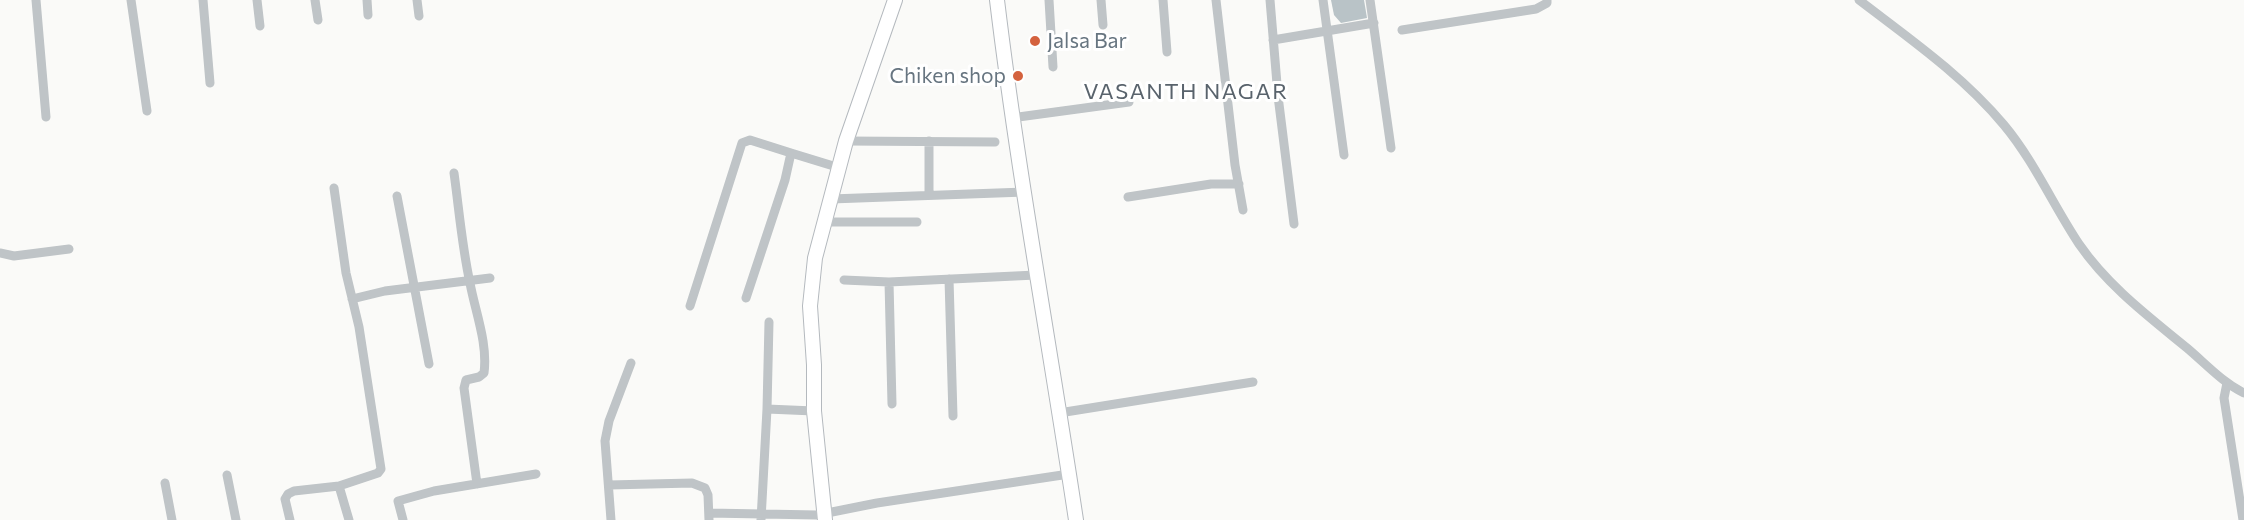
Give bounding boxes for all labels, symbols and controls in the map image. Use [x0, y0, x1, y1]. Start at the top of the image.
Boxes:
place label: Jalsa Bar [1047, 28, 1127, 54]
marker: Jalsa Bar [1028, 34, 1042, 48]
place label: Chiken shop [890, 63, 1006, 89]
marker: Chiken shop [1011, 69, 1025, 83]
district label: VASANTH NAGAR [1084, 79, 1288, 105]

